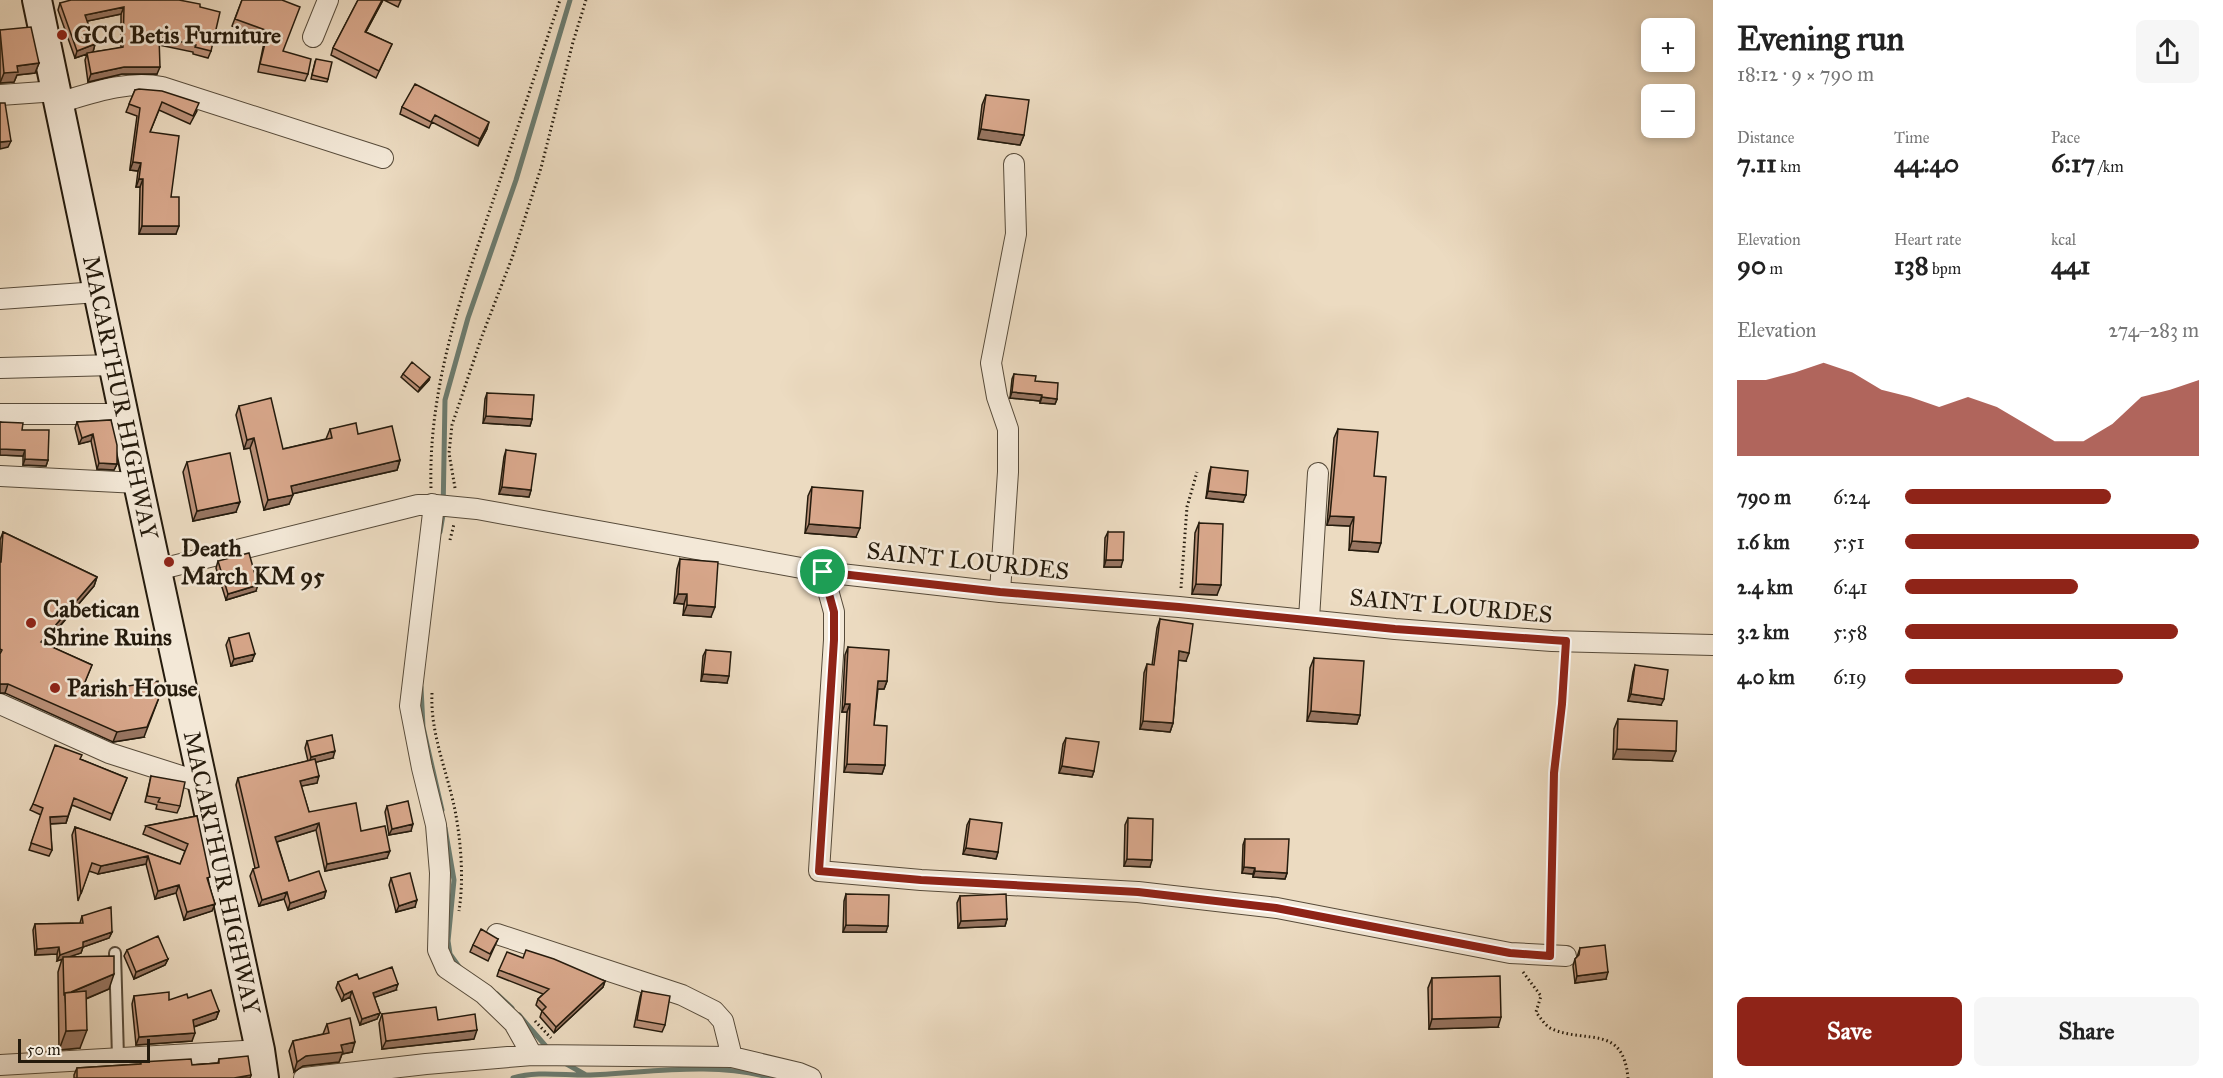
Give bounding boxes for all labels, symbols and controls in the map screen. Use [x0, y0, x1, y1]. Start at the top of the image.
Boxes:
map controls [1641, 18, 1695, 138]
button: + [1641, 18, 1695, 72]
text: Evening run [1737, 19, 1904, 59]
place label: GCC Betis Furniture [74, 20, 281, 50]
button: share [2136, 20, 2199, 83]
marker: GCC Betis Furniture [55, 28, 69, 42]
text: 18:12 · 9 × 790 m [1737, 62, 1874, 86]
button: − [1641, 84, 1695, 138]
text: Distance [1737, 128, 1794, 147]
text: Time [1894, 128, 1929, 147]
text: Pace [2051, 128, 2080, 147]
text: 7.11 [1737, 147, 1777, 179]
text: 44:40 [1894, 147, 1959, 179]
text: 6:17 [2051, 147, 2095, 179]
text: km [1777, 157, 1801, 176]
text: /km [2095, 157, 2124, 176]
text: Elevation [1737, 230, 1801, 249]
text: Heart rate [1894, 230, 1961, 249]
text: kcal [2051, 230, 2076, 249]
text: 90 [1737, 249, 1766, 281]
text: 138 [1894, 249, 1929, 281]
text: 441 [2051, 249, 2090, 281]
street label: MACARTHUR HIGHWAY [76, 253, 165, 543]
text: m [1766, 259, 1783, 278]
text: bpm [1929, 259, 1961, 278]
text: Elevation [1737, 318, 1816, 342]
text: 274–283 m [2108, 318, 2199, 342]
text: 790 m [1737, 485, 1791, 509]
text: 6:24 [1833, 485, 1869, 509]
text: 1.6 km [1737, 530, 1790, 554]
text: 5:51 [1833, 530, 1865, 554]
place label: Death March KM 95 [181, 533, 325, 591]
street label: SAINT LOURDES [865, 535, 1071, 587]
pin [797, 546, 848, 597]
marker: Death March KM 95 [162, 555, 176, 569]
icon: arrive [806, 555, 839, 588]
text: 2.4 km [1737, 575, 1793, 599]
text: 6:41 [1833, 575, 1867, 599]
street label: SAINT LOURDES [1348, 582, 1554, 630]
place label: Cabetican Shrine Ruins [43, 594, 172, 652]
marker: Cabetican Shrine Ruins [24, 616, 38, 630]
text: 3.2 km [1737, 620, 1789, 644]
text: 5:58 [1833, 620, 1867, 644]
text: 4.0 km [1737, 665, 1795, 689]
text: 6:19 [1833, 665, 1867, 689]
place label: Parish House [67, 673, 198, 703]
marker: Parish House [48, 681, 62, 695]
street label: MACARTHUR HIGHWAY [177, 728, 267, 1018]
button: Save [1737, 997, 1962, 1066]
button: Share [1974, 997, 2199, 1066]
scale bar [18, 1036, 150, 1064]
text: 50 m [27, 1040, 61, 1059]

